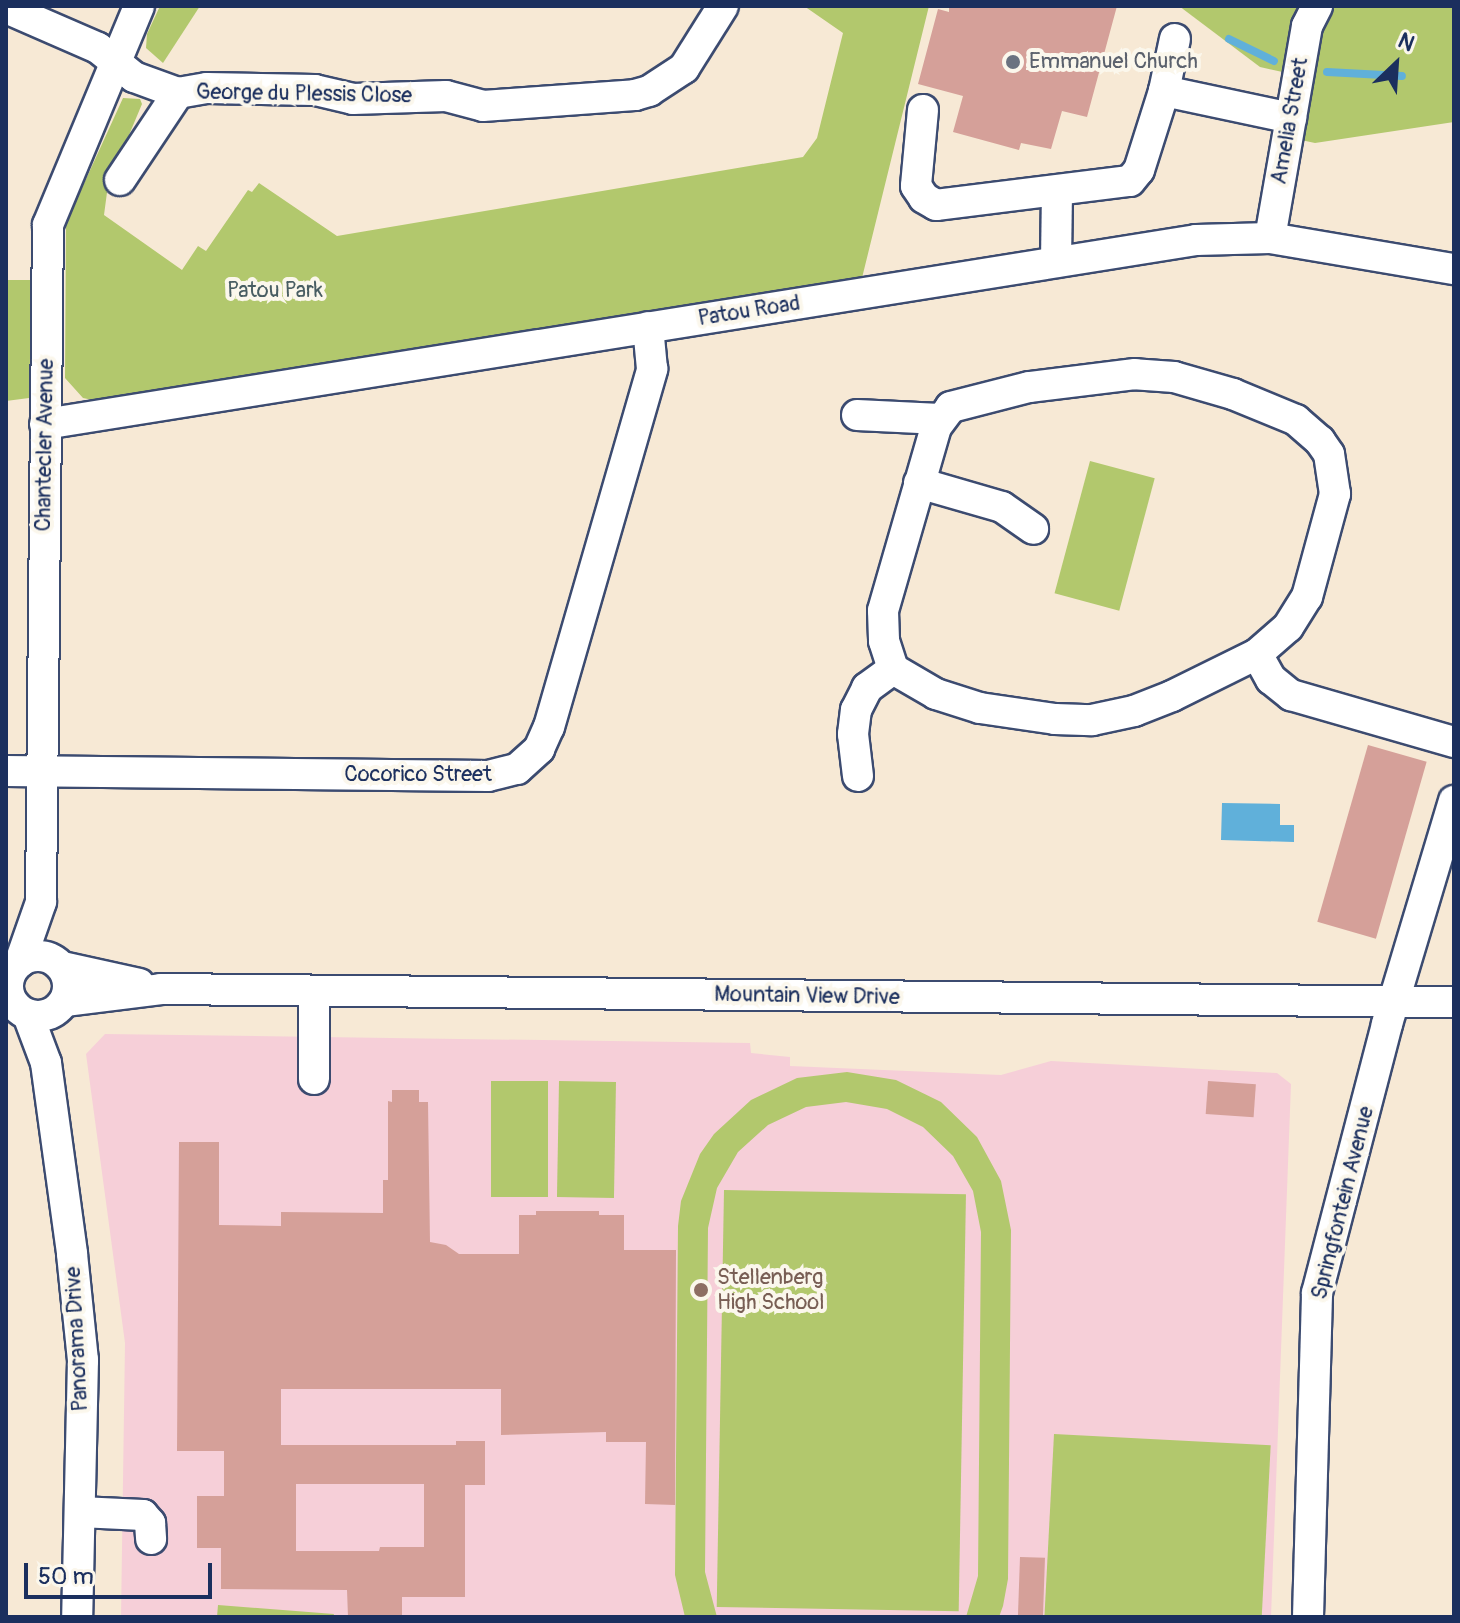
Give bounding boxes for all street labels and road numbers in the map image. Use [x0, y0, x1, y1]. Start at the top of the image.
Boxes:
street label: Amelia Street [1266, 56, 1314, 186]
street label: George du Plessis Close [196, 79, 412, 109]
street label: Patou Road [696, 290, 802, 332]
street label: Chantecler Avenue [30, 358, 60, 532]
street label: Cocorico Street [344, 762, 492, 788]
street label: Mountain View Drive [714, 981, 900, 1011]
street label: Springfontein Avenue [1306, 1104, 1380, 1302]
street label: Panorama Drive [60, 1266, 94, 1412]

